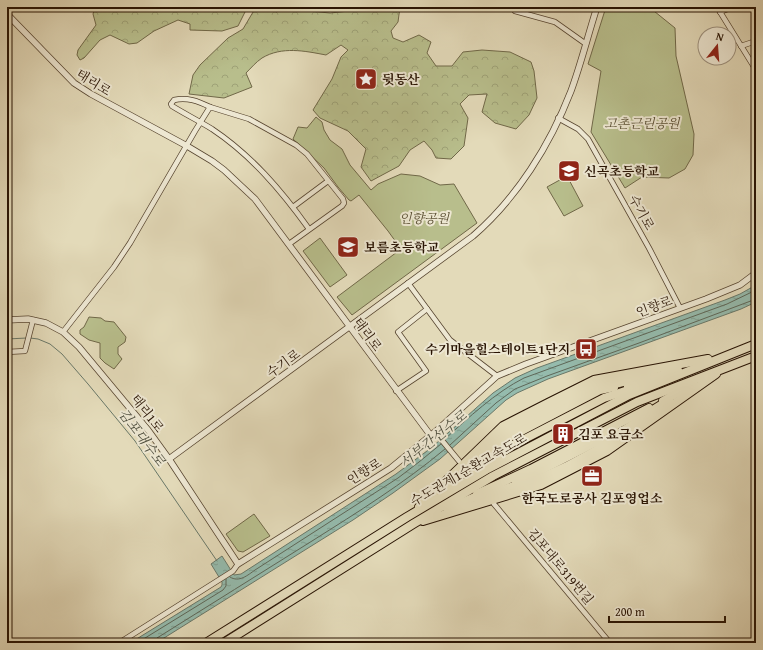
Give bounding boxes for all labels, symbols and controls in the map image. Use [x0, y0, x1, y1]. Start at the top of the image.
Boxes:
north arrow [697, 26, 737, 66]
text: N [714, 28, 726, 45]
street label: 태리로 [73, 64, 115, 101]
place icon: 뒷동산 [353, 66, 379, 92]
place label: 뒷동산 [382, 70, 420, 89]
park label: 고촌근린공원 [604, 114, 681, 133]
school or university icon: 신곡초등학교 [556, 158, 582, 184]
place label: 신곡초등학교 [584, 162, 660, 181]
street label: 수기로 [624, 191, 659, 234]
park label: 인향공원 [399, 209, 451, 228]
school or university icon: 보름초등학교 [335, 234, 361, 260]
place label: 보름초등학교 [364, 238, 440, 257]
street label: 인향로 [633, 291, 676, 322]
street label: 태리로 [349, 313, 387, 355]
bus stop icon: 수기마을힐스테이트1단지 [573, 336, 599, 362]
place label: 수기마을힐스테이트1단지 [425, 340, 570, 359]
street label: 수기로 [262, 344, 304, 382]
street label: 태리1로 [127, 390, 169, 437]
water label: 김포대수로 [114, 404, 171, 470]
water label: 서부간선수로 [395, 405, 471, 472]
building icon: 김포 요금소 [550, 421, 576, 447]
place label: 김포 요금소 [578, 425, 644, 444]
street label: 수도권제1순환고속도로 [406, 428, 530, 511]
street label: 인향로 [343, 453, 386, 489]
office icon: 한국도로공사 김포영업소 [579, 463, 605, 489]
place label: 한국도로공사 김포영업소 [521, 489, 663, 508]
street label: 김포대로319번길 [523, 524, 598, 608]
scale bar [609, 598, 725, 624]
text: 200 m [615, 603, 645, 620]

